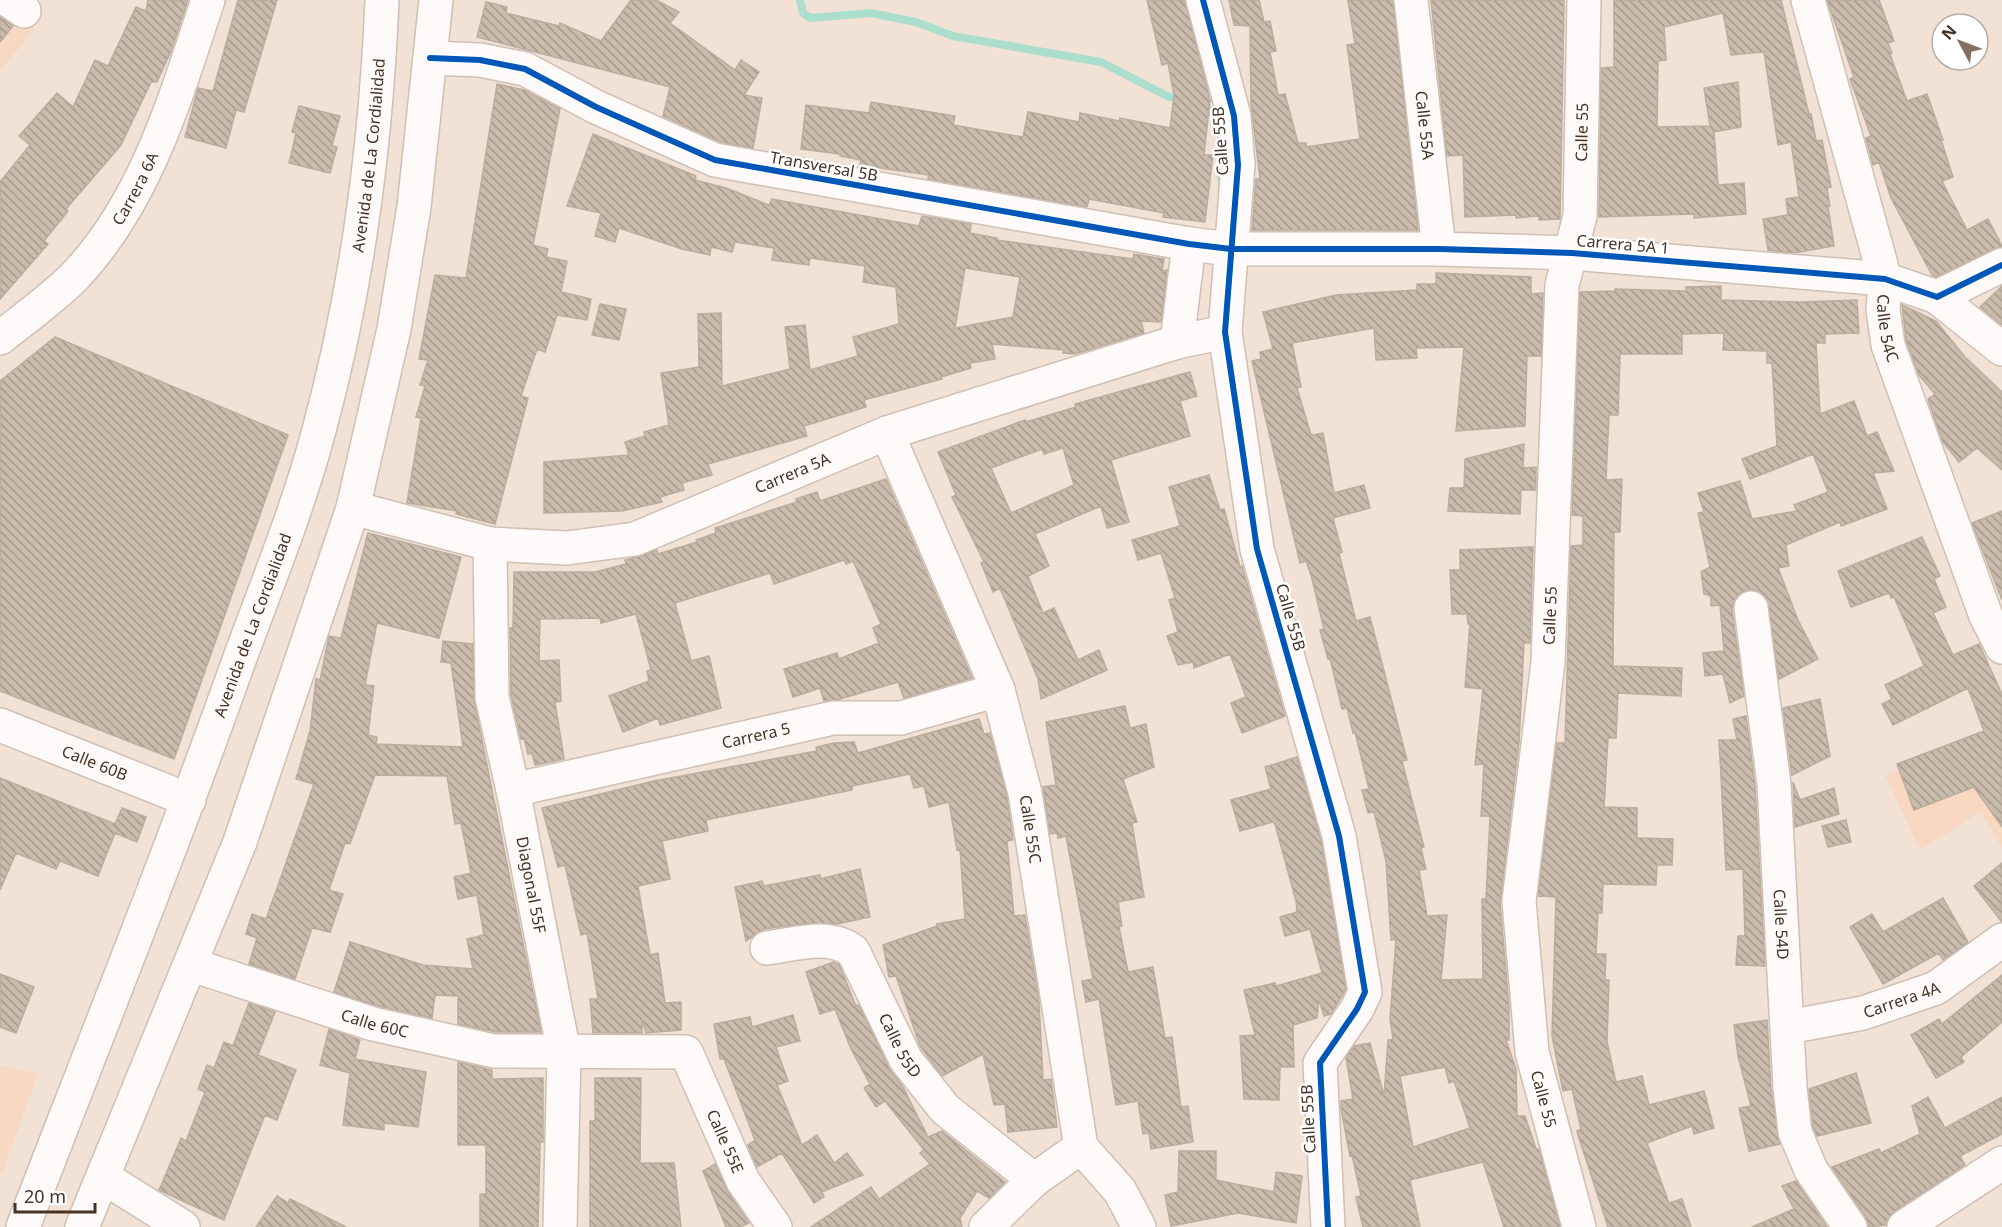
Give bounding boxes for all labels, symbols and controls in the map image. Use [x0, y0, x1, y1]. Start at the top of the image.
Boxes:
north arrow [1930, 12, 1990, 72]
text: N [1936, 20, 1961, 44]
street label: Avenida de La Cordialidad [346, 58, 390, 254]
street label: Calle 55A [1410, 90, 1440, 162]
street label: Calle 55 [1570, 102, 1593, 162]
street label: Calle 55B [1207, 106, 1233, 176]
street label: Transversal 5B [768, 146, 880, 186]
street label: Carrera 6A [107, 148, 164, 229]
street label: Carrera 5A 1 [1576, 229, 1670, 259]
street label: Calle 54C [1872, 293, 1904, 365]
street label: Carrera 5A [751, 447, 834, 498]
street label: Avenida de La Cordialidad [208, 530, 297, 721]
street label: Calle 55B [1271, 581, 1311, 653]
street label: Calle 55 [1538, 586, 1562, 645]
street label: Carrera 5 [720, 717, 792, 754]
street label: Calle 60B [59, 740, 131, 786]
street label: Calle 55C [1014, 793, 1047, 865]
street label: Diagonal 55F [511, 835, 552, 935]
street label: Calle 54D [1769, 888, 1794, 960]
street label: Carrera 4A [1860, 976, 1944, 1023]
street label: Calle 60C [338, 1003, 411, 1043]
street label: Calle 55D [874, 1009, 927, 1082]
street label: Calle 55 [1526, 1068, 1562, 1130]
street label: Calle 55B [1295, 1084, 1321, 1154]
street label: Calle 55E [702, 1106, 749, 1177]
scale bar [15, 1176, 94, 1214]
text: 20 m [24, 1184, 66, 1208]

